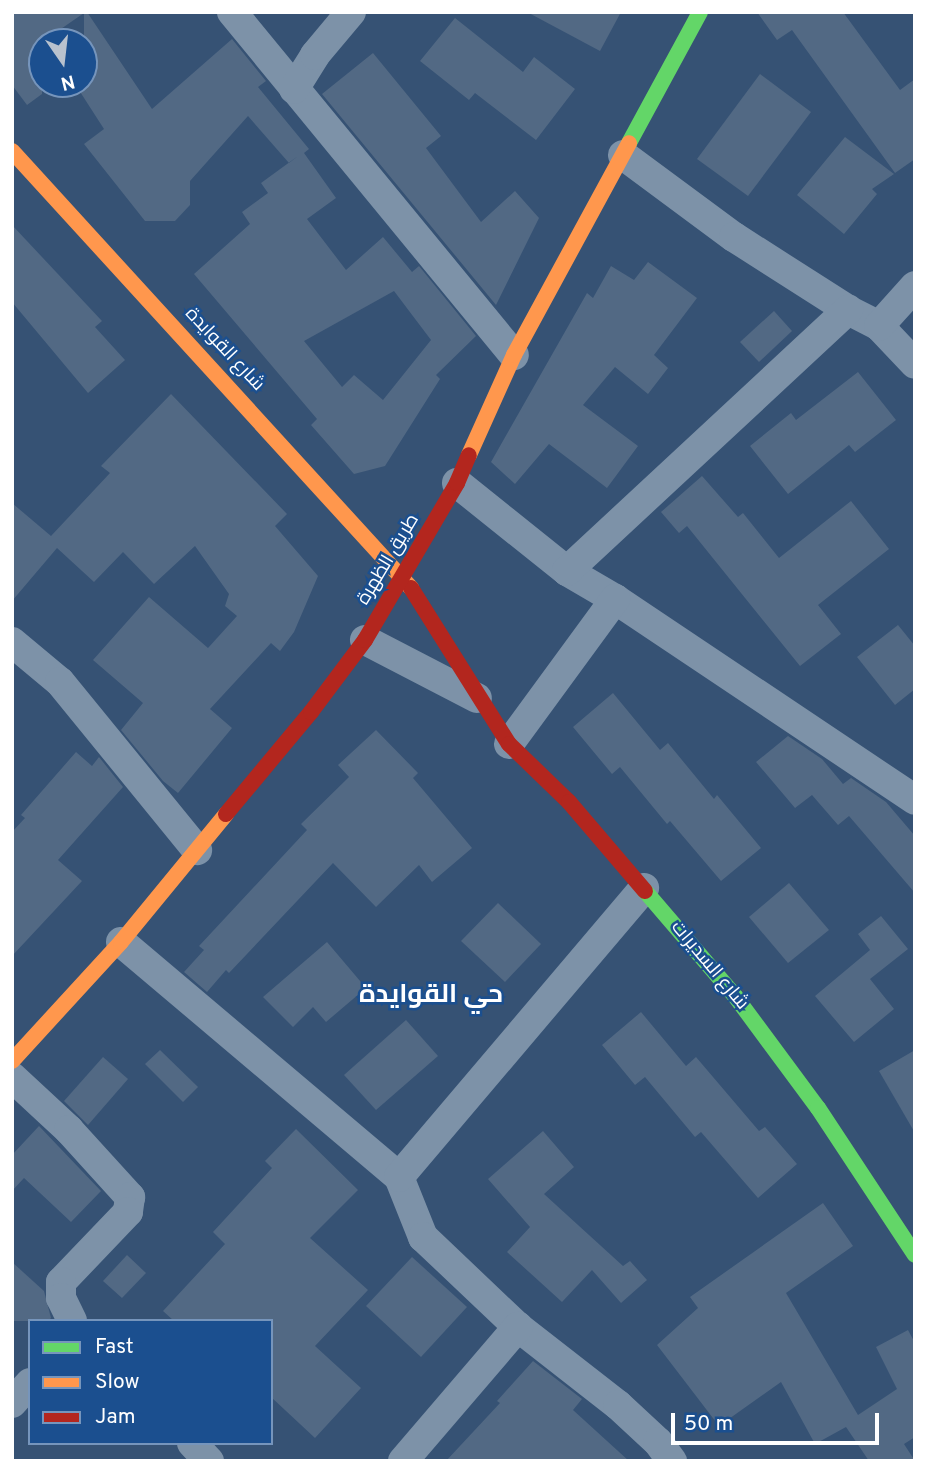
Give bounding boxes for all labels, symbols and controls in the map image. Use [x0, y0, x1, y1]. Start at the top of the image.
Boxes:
north arrow [28, 28, 98, 98]
text: N [58, 68, 77, 95]
street label: شارع القوايدة [179, 303, 269, 397]
street label: طريق الظهرة [353, 511, 425, 609]
street label: شارع السديرات [665, 917, 753, 1015]
district label: حي القوايدة [359, 980, 503, 1012]
legend [28, 1319, 273, 1445]
text: Fast [95, 1334, 134, 1361]
text: Slow [95, 1369, 140, 1396]
scale bar [675, 1400, 883, 1444]
text: Jam [95, 1404, 136, 1431]
text: 50 m [684, 1411, 733, 1438]

